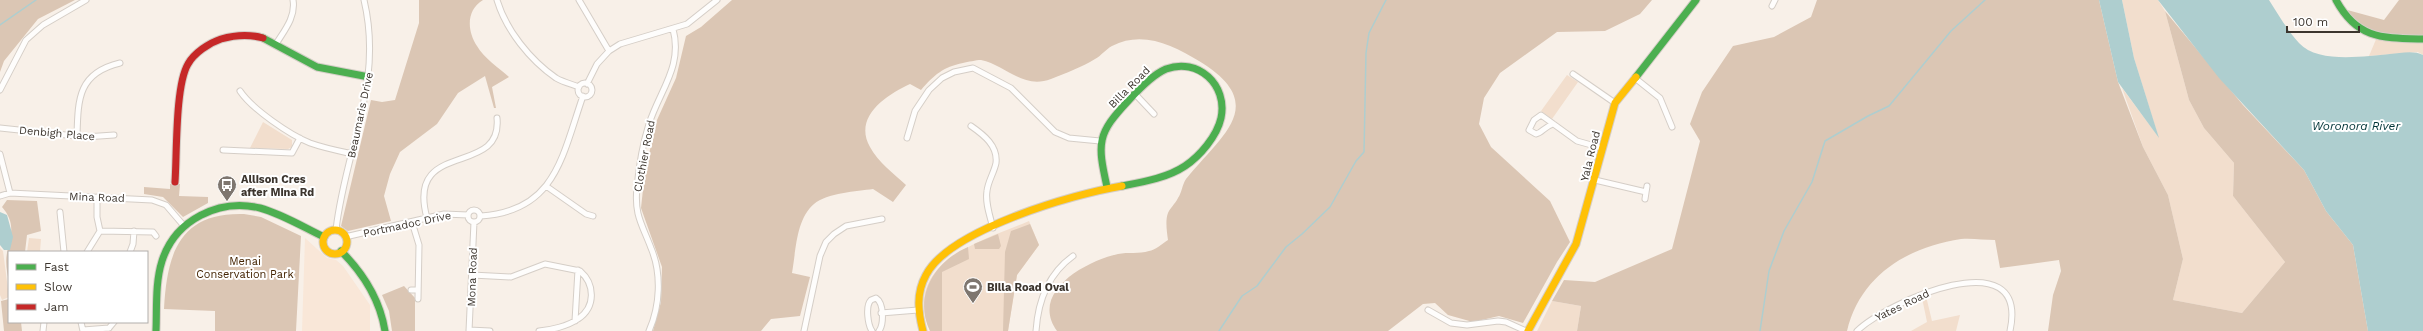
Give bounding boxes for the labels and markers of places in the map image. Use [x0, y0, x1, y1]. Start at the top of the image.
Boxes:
place label: Allison Cres after Mina Rd [241, 173, 314, 199]
bus stop icon: Allison Cres after Mina Rd [216, 174, 238, 202]
sports icon: Billa Road Oval [962, 276, 984, 304]
place label: Billa Road Oval [987, 281, 1069, 294]

